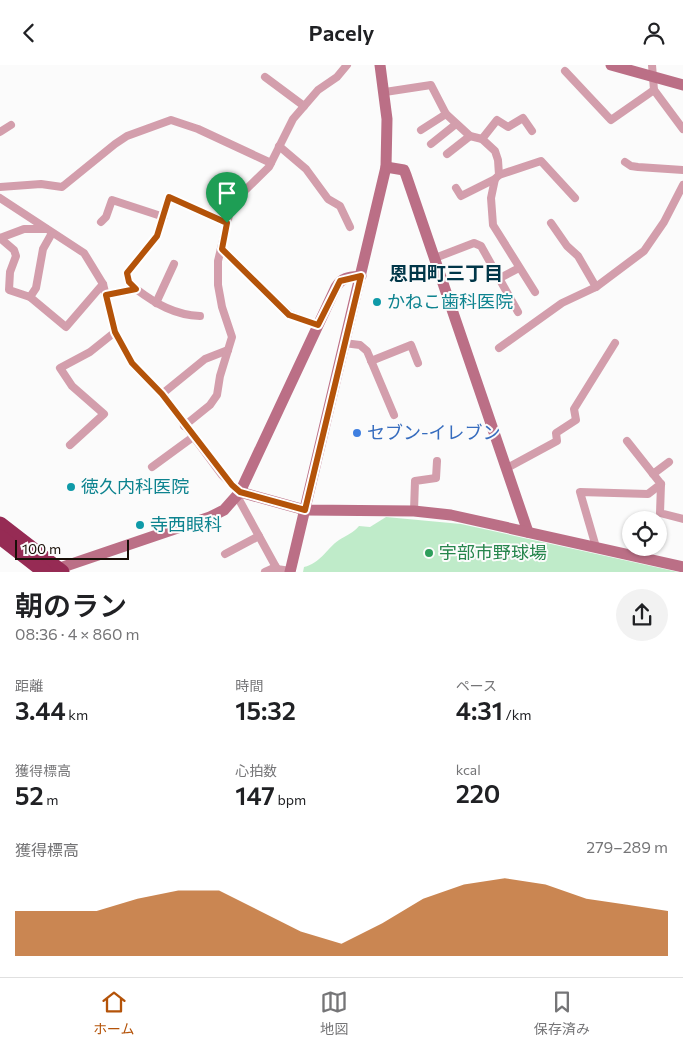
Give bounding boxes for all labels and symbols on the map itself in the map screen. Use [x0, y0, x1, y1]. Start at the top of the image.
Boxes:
pin [206, 172, 248, 223]
district label: 恩田町三丁目 [389, 261, 503, 284]
place label: かねこ歯科医院 [387, 290, 513, 312]
marker: かねこ歯科医院 [371, 296, 383, 308]
place label: セブン-イレブン [367, 421, 501, 443]
marker: セブン-イレブン [351, 427, 363, 439]
place label: 徳久内科医院 [81, 475, 189, 497]
marker: 徳久内科医院 [65, 481, 77, 493]
place label: 寺西眼科 [150, 513, 222, 535]
marker: 寺西眼科 [134, 519, 146, 531]
scale bar [15, 537, 129, 560]
place label: 宇部市野球場 [439, 541, 547, 563]
marker: 宇部市野球場 [423, 547, 435, 559]

